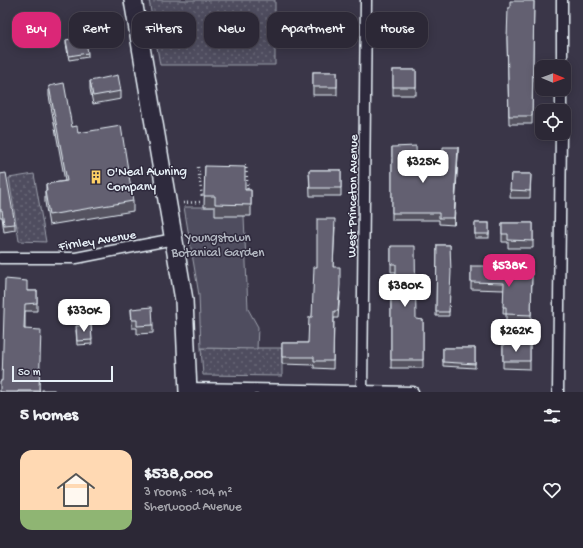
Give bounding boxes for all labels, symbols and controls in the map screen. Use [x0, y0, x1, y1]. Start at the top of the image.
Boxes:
chip: Buy [12, 12, 61, 48]
chip: Rent [69, 12, 124, 48]
chip: Filters [132, 12, 196, 48]
chip: New [204, 12, 259, 48]
chip: Apartment [267, 12, 358, 48]
chip: House [366, 12, 428, 48]
north arrow [535, 60, 571, 96]
map controls [535, 60, 571, 140]
button: locate [535, 104, 571, 140]
street label: West Princeton Avenue [345, 134, 362, 258]
pin: $325K [395, 150, 451, 184]
text: $325K [407, 155, 439, 170]
place label: O'Neal Awning Company [107, 165, 187, 195]
building icon: O'Neal Awning Company [88, 169, 104, 185]
street label: Firnley Avenue [57, 228, 138, 255]
park label: Youngstown Botanical Garden [170, 231, 265, 261]
pin: $538K [481, 254, 537, 288]
text: $538K [492, 259, 526, 274]
pin: $380K [377, 274, 433, 308]
text: $380K [388, 279, 422, 294]
pin: $330K [56, 299, 112, 333]
text: $330K [67, 304, 101, 319]
pin: $262K [488, 319, 544, 353]
text: $262K [500, 324, 532, 339]
scale bar [12, 364, 113, 383]
text: 50 m [18, 367, 40, 379]
icon: filters [541, 405, 563, 427]
text: 5 homes [20, 406, 78, 426]
text: $538,000 [144, 465, 213, 485]
icon: home [52, 466, 100, 514]
icon: heart [541, 479, 563, 501]
text: 3 rooms · 104 m² [144, 485, 232, 500]
text: Sherwood Avenue [144, 500, 242, 515]

